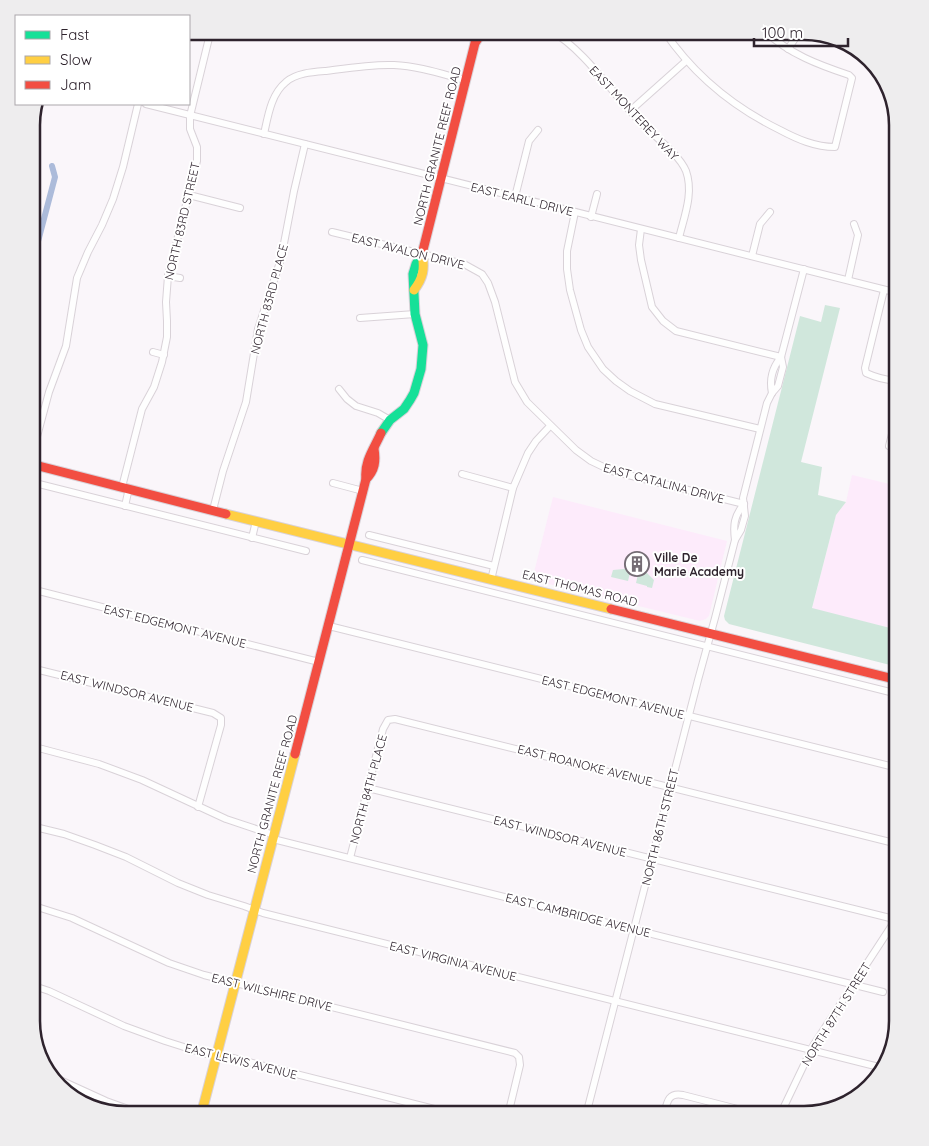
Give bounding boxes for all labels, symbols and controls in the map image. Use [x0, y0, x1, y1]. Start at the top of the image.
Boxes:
legend [15, 15, 190, 105]
scale bar [754, 15, 848, 47]
text: 100 m [762, 23, 803, 42]
text: Fast [60, 25, 89, 44]
text: Slow [60, 50, 92, 69]
street label: EAST MONTEREY WAY [586, 63, 682, 164]
street label: NORTH GRANITE REEF ROAD [410, 65, 464, 227]
text: Jam [60, 75, 91, 94]
street label: NORTH 83RD STREET [161, 161, 203, 281]
street label: EAST EARLL DRIVE [469, 179, 575, 219]
street label: EAST AVALON DRIVE [350, 230, 466, 272]
street label: NORTH 83RD PLACE [247, 242, 291, 356]
street label: EAST CATALINA DRIVE [602, 460, 726, 506]
place label: Ville De Marie Academy [654, 550, 744, 579]
building icon: Ville De Marie Academy [624, 551, 650, 577]
street label: EAST THOMAS ROAD [521, 566, 639, 610]
street label: EAST EDGEMONT AVENUE [102, 601, 248, 651]
street label: EAST WINDSOR AVENUE [59, 667, 195, 715]
street label: EAST EDGEMONT AVENUE [540, 672, 686, 722]
street label: NORTH GRANITE REEF ROAD [244, 713, 300, 875]
street label: NORTH 84TH PLACE [346, 732, 390, 845]
street label: EAST ROANOKE AVENUE [516, 741, 654, 789]
street label: NORTH 86TH STREET [638, 767, 682, 887]
street label: EAST WINDSOR AVENUE [492, 812, 628, 860]
street label: EAST CAMBRIDGE AVENUE [504, 890, 652, 940]
street label: EAST VIRGINIA AVENUE [388, 938, 518, 984]
street label: NORTH 87TH STREET [798, 959, 874, 1069]
street label: EAST WILSHIRE DRIVE [210, 970, 334, 1014]
street label: EAST LEWIS AVENUE [183, 1040, 299, 1082]

